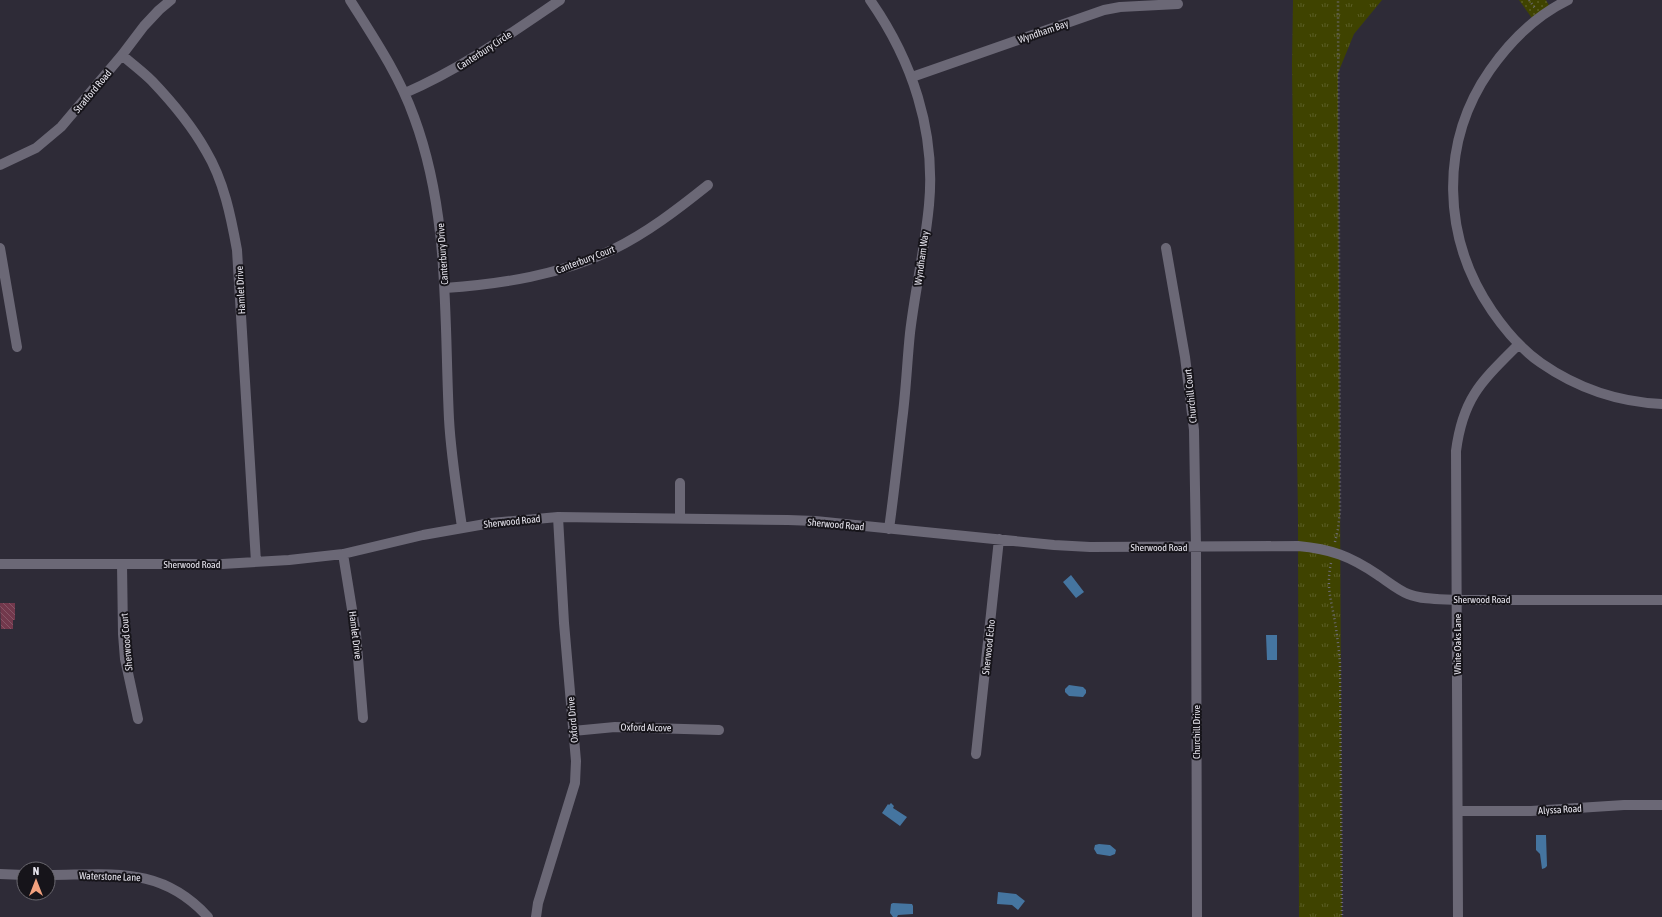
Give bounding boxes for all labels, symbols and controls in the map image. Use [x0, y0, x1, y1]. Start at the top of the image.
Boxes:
street label: Wyndham Bay [1017, 18, 1070, 45]
street label: Canterbury Circle [455, 28, 514, 72]
street label: Stratford Road [71, 67, 114, 115]
street label: Canterbury Drive [435, 222, 450, 285]
street label: Wyndham Way [912, 230, 931, 286]
street label: Canterbury Court [554, 243, 616, 276]
street label: Hamlet Drive [234, 265, 247, 314]
street label: Churchill Court [1182, 368, 1199, 424]
street label: Sherwood Road [483, 513, 541, 530]
street label: Sherwood Road [807, 517, 865, 532]
street label: Sherwood Road [1130, 542, 1188, 553]
street label: Sherwood Road [163, 559, 221, 570]
street label: Sherwood Road [1453, 594, 1511, 605]
street label: Hamlet Drive [347, 610, 364, 660]
street label: Sherwood Court [118, 613, 134, 671]
street label: White Oaks Lane [1452, 613, 1463, 674]
street label: Sherwood Echo [980, 619, 997, 675]
street label: Oxford Drive [565, 696, 580, 743]
street label: Churchill Drive [1191, 705, 1202, 759]
street label: Oxford Alcove [621, 722, 672, 733]
street label: Alyssa Road [1538, 803, 1582, 816]
north arrow [16, 861, 56, 901]
text: N [33, 865, 39, 877]
street label: Waterstone Lane [79, 870, 141, 883]

